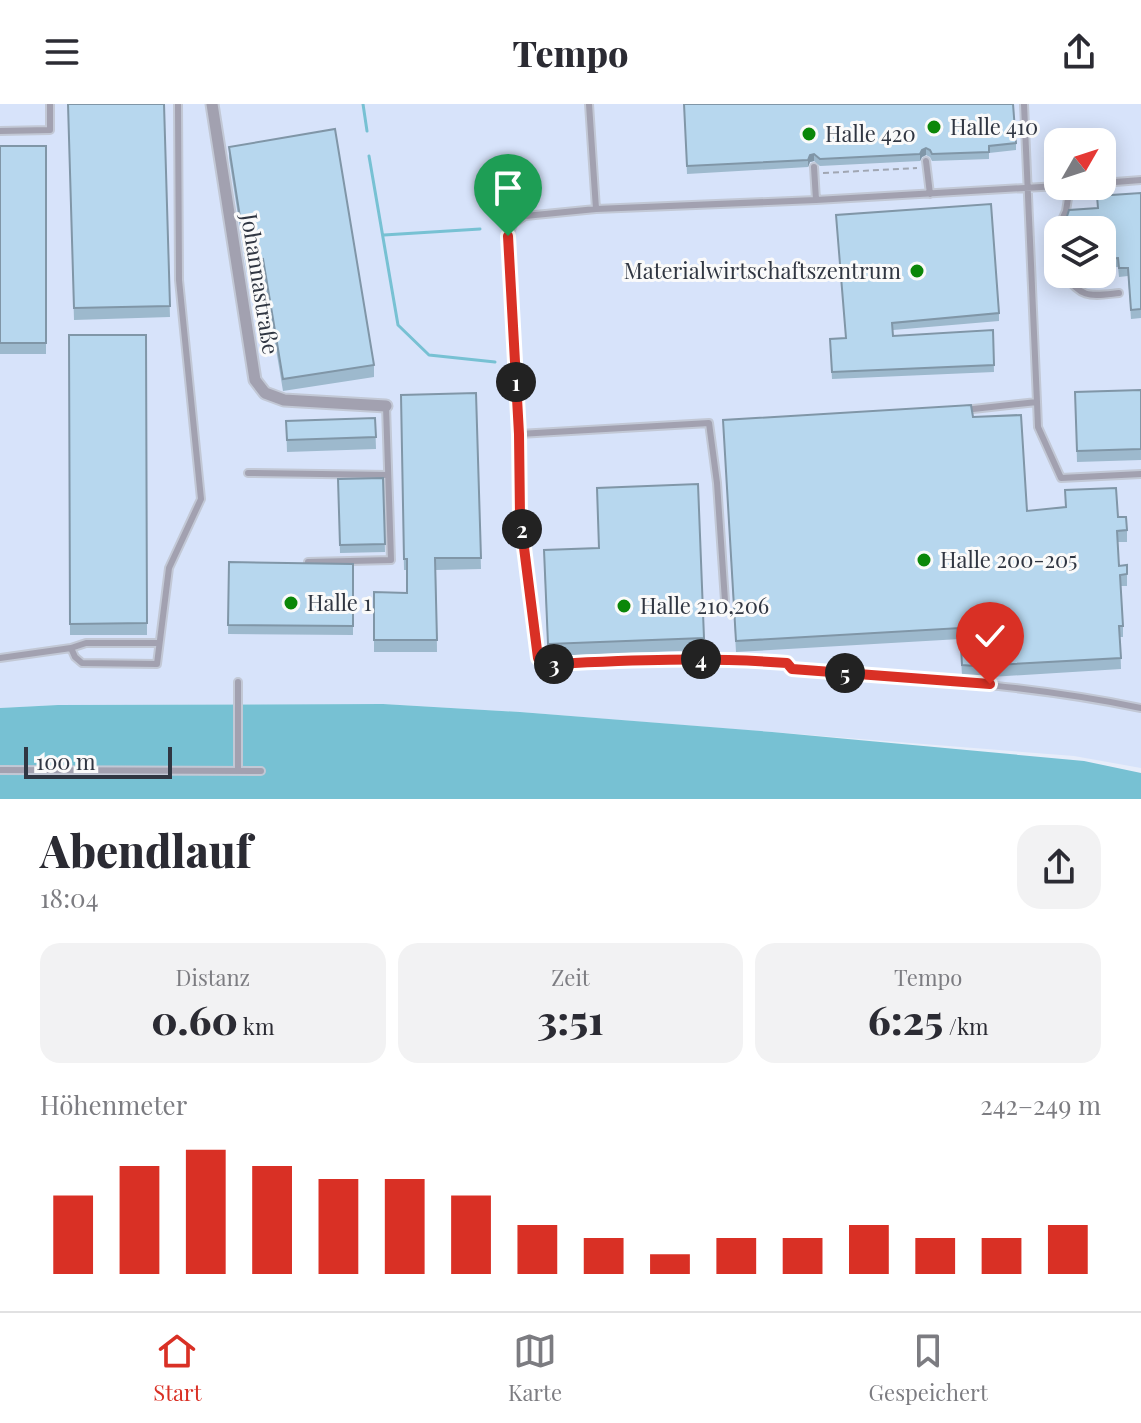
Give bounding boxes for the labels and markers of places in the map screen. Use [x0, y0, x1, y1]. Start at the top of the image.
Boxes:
place label: Halle 410 [950, 111, 1038, 141]
place label: Halle 420 [825, 118, 916, 148]
marker: Halle 410 [925, 118, 943, 136]
marker: Halle 420 [800, 125, 818, 143]
pin [474, 154, 542, 236]
place label: Materialwirtschaftszentrum [624, 255, 901, 285]
marker: Materialwirtschaftszentrum [908, 262, 926, 280]
pin: 1 [496, 362, 536, 402]
pin: 2 [502, 509, 542, 549]
place label: Halle 200-205 [940, 544, 1077, 574]
marker: Halle 200-205 [915, 551, 933, 569]
place label: Halle 1 [307, 587, 372, 617]
place label: Halle 210,206 [640, 590, 769, 620]
marker: Halle 1 [282, 594, 300, 612]
marker: Halle 210,206 [615, 597, 633, 615]
pin [956, 602, 1024, 684]
pin: 4 [681, 639, 721, 679]
pin: 3 [534, 644, 574, 684]
pin: 5 [825, 653, 865, 693]

